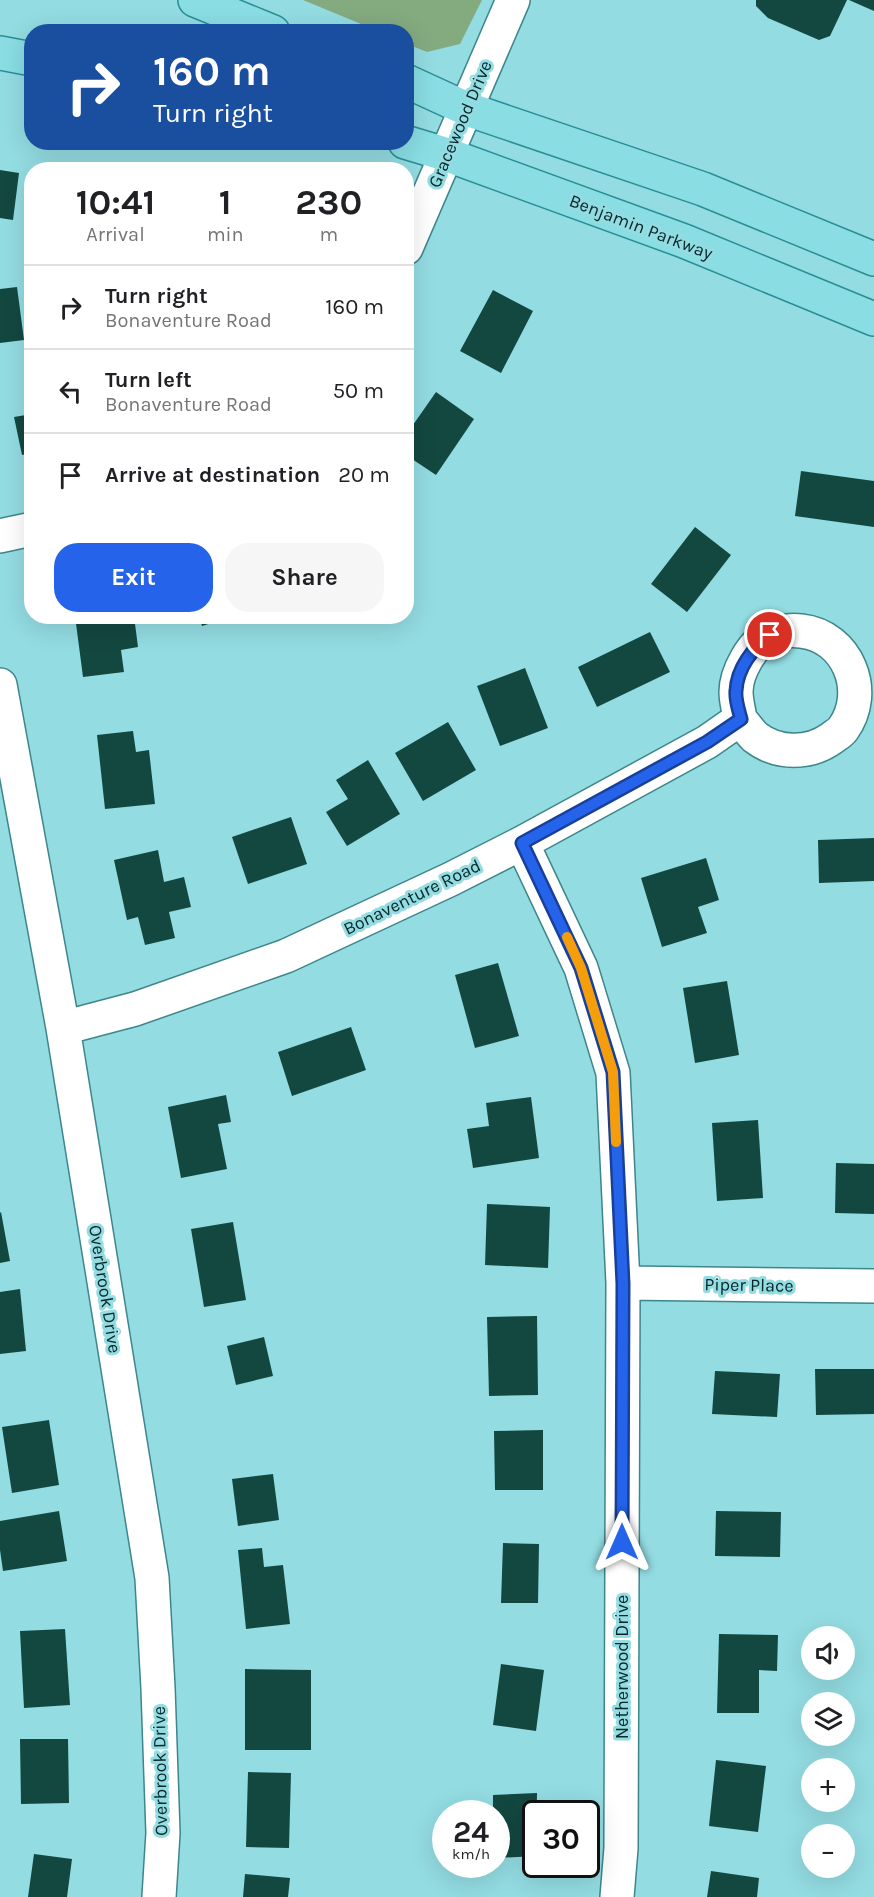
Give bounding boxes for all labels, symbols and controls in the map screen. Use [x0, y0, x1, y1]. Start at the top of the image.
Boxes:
text: 160 m [153, 46, 271, 96]
icon: right [54, 48, 132, 126]
street label: Gracewood Drive [423, 57, 497, 191]
text: Turn right [153, 97, 273, 129]
text: 10:41 [76, 181, 155, 223]
text: 1 [219, 181, 232, 223]
text: 230 [295, 181, 362, 223]
street label: Benjamin Parkway [566, 189, 716, 265]
text: Arrival [86, 223, 145, 246]
text: min [207, 223, 244, 246]
text: m [319, 223, 338, 246]
text: Turn right [105, 283, 208, 309]
icon: right [54, 291, 87, 324]
text: 160 m [325, 294, 384, 320]
text: Bonaventure Road [105, 309, 272, 332]
text: Turn left [105, 367, 192, 393]
icon: left [54, 375, 87, 408]
text: 50 m [333, 378, 384, 404]
text: Bonaventure Road [105, 393, 272, 416]
icon: arrive [54, 459, 87, 492]
text: Arrive at destination [105, 462, 320, 488]
text: 20 m [338, 462, 390, 488]
button: Exit [54, 543, 213, 612]
button: Share [225, 543, 384, 612]
pin [744, 609, 795, 660]
icon: arrive [753, 618, 786, 651]
street label: Bonaventure Road [340, 854, 484, 940]
street label: Overbrook Drive [84, 1223, 126, 1355]
street label: Piper Place [704, 1273, 794, 1297]
position arrow [590, 1510, 654, 1574]
street label: Netherwood Drive [611, 1595, 633, 1739]
map controls [801, 1626, 855, 1878]
button: sound [801, 1626, 855, 1680]
button: layers [801, 1692, 855, 1746]
street label: Overbrook Drive [148, 1706, 172, 1836]
button: + [801, 1758, 855, 1812]
speed limit sign: 30 [522, 1800, 600, 1878]
text: 24 [453, 1814, 489, 1850]
button: − [801, 1824, 855, 1878]
text: km/h [452, 1845, 490, 1863]

